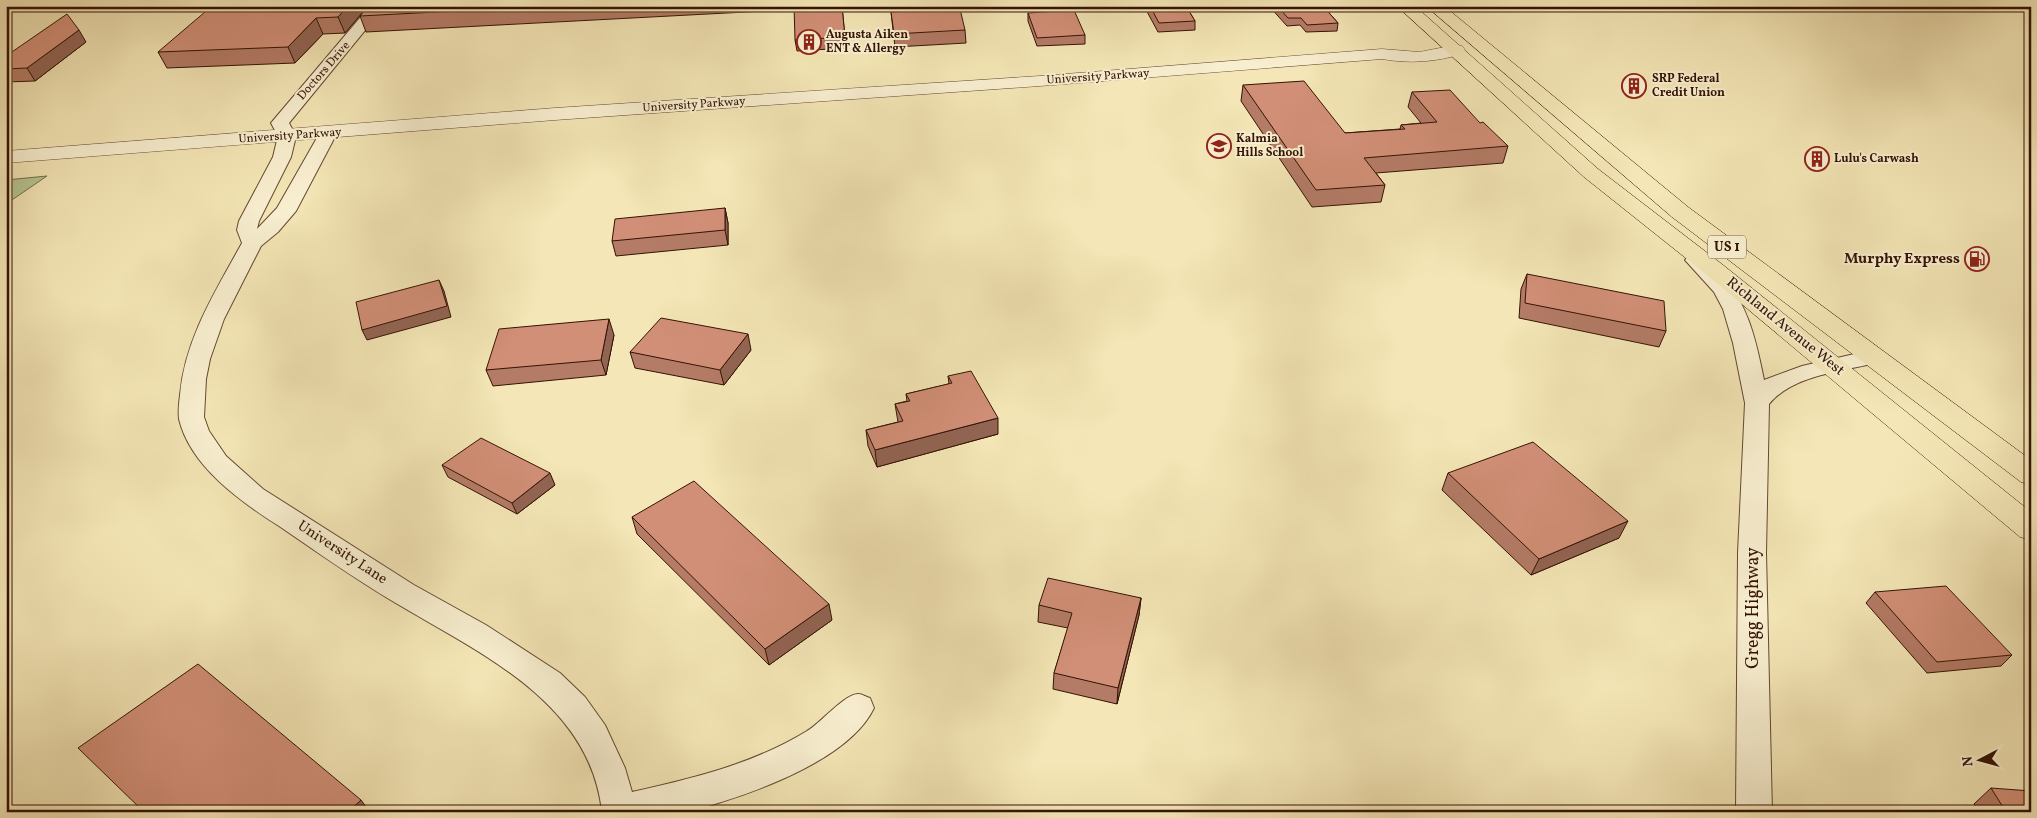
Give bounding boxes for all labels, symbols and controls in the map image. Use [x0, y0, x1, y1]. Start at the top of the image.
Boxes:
place label: Augusta Aiken ENT & Allergy [826, 27, 908, 57]
building icon: Augusta Aiken ENT & Allergy [796, 29, 822, 55]
street label: Doctors Drive [294, 38, 354, 104]
street label: University Parkway [1046, 65, 1151, 89]
place label: SRP Federal Credit Union [1652, 71, 1725, 101]
building icon: SRP Federal Credit Union [1621, 73, 1647, 99]
street label: University Parkway [642, 93, 747, 117]
street label: University Parkway [238, 124, 343, 148]
place label: Kalmia Hills School [1236, 131, 1303, 161]
school or university icon: Kalmia Hills School [1206, 133, 1232, 159]
building icon: Lulu's Carwash [1804, 146, 1830, 172]
place label: Lulu's Carwash [1834, 151, 1919, 167]
road number: US 1 [1708, 236, 1746, 258]
fuel station icon: Murphy Express [1964, 246, 1990, 272]
place label: Murphy Express [1844, 249, 1960, 270]
street label: Richland Avenue West [1721, 273, 1849, 381]
street label: University Lane [293, 516, 391, 590]
street label: Gregg Highway [1741, 547, 1766, 669]
north arrow [1954, 736, 2004, 786]
text: N [1959, 755, 1979, 767]

